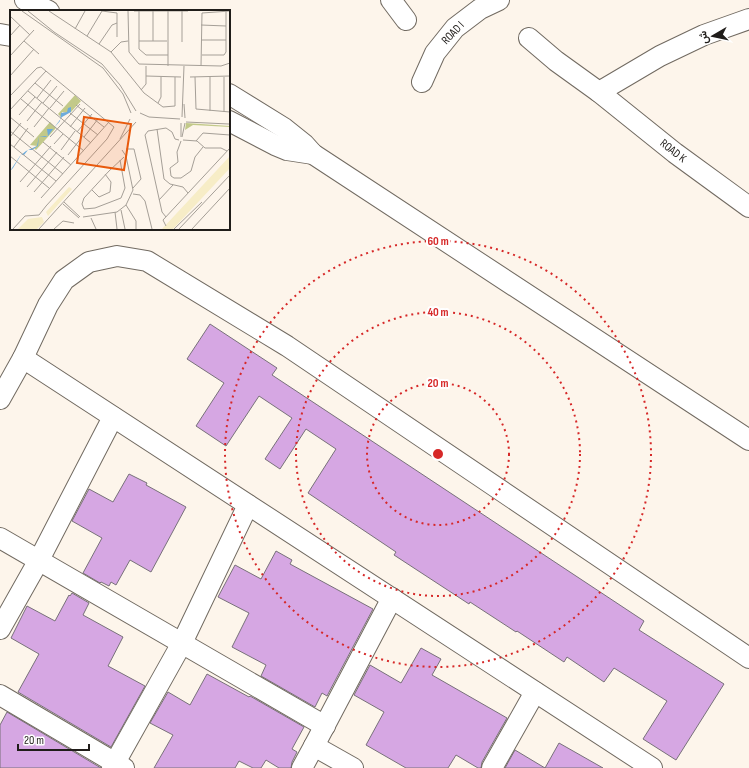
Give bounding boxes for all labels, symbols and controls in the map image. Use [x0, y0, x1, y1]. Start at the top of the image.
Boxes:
inset map [10, 10, 230, 230]
north arrow [693, 16, 733, 56]
street label: ROAD I [438, 18, 468, 48]
text: ش [696, 30, 711, 45]
street label: ROAD K [657, 136, 690, 166]
text: 60 m [427, 234, 449, 249]
text: 40 m [427, 305, 449, 320]
text: 20 m [428, 376, 448, 391]
centre of rings [431, 447, 445, 461]
scale bar [18, 726, 89, 752]
text: 20 m [24, 733, 44, 748]

